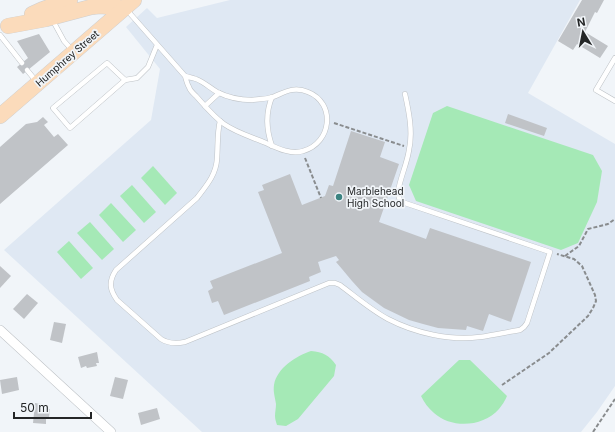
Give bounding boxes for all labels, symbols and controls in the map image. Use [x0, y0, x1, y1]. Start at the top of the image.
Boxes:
north arrow [563, 12, 603, 52]
text: N [576, 15, 587, 30]
street label: Humphrey Street [33, 27, 102, 89]
place label: Marblehead High School [347, 185, 404, 209]
marker: Marblehead High School [334, 192, 344, 202]
scale bar [14, 394, 91, 420]
text: 50 m [20, 400, 49, 415]

